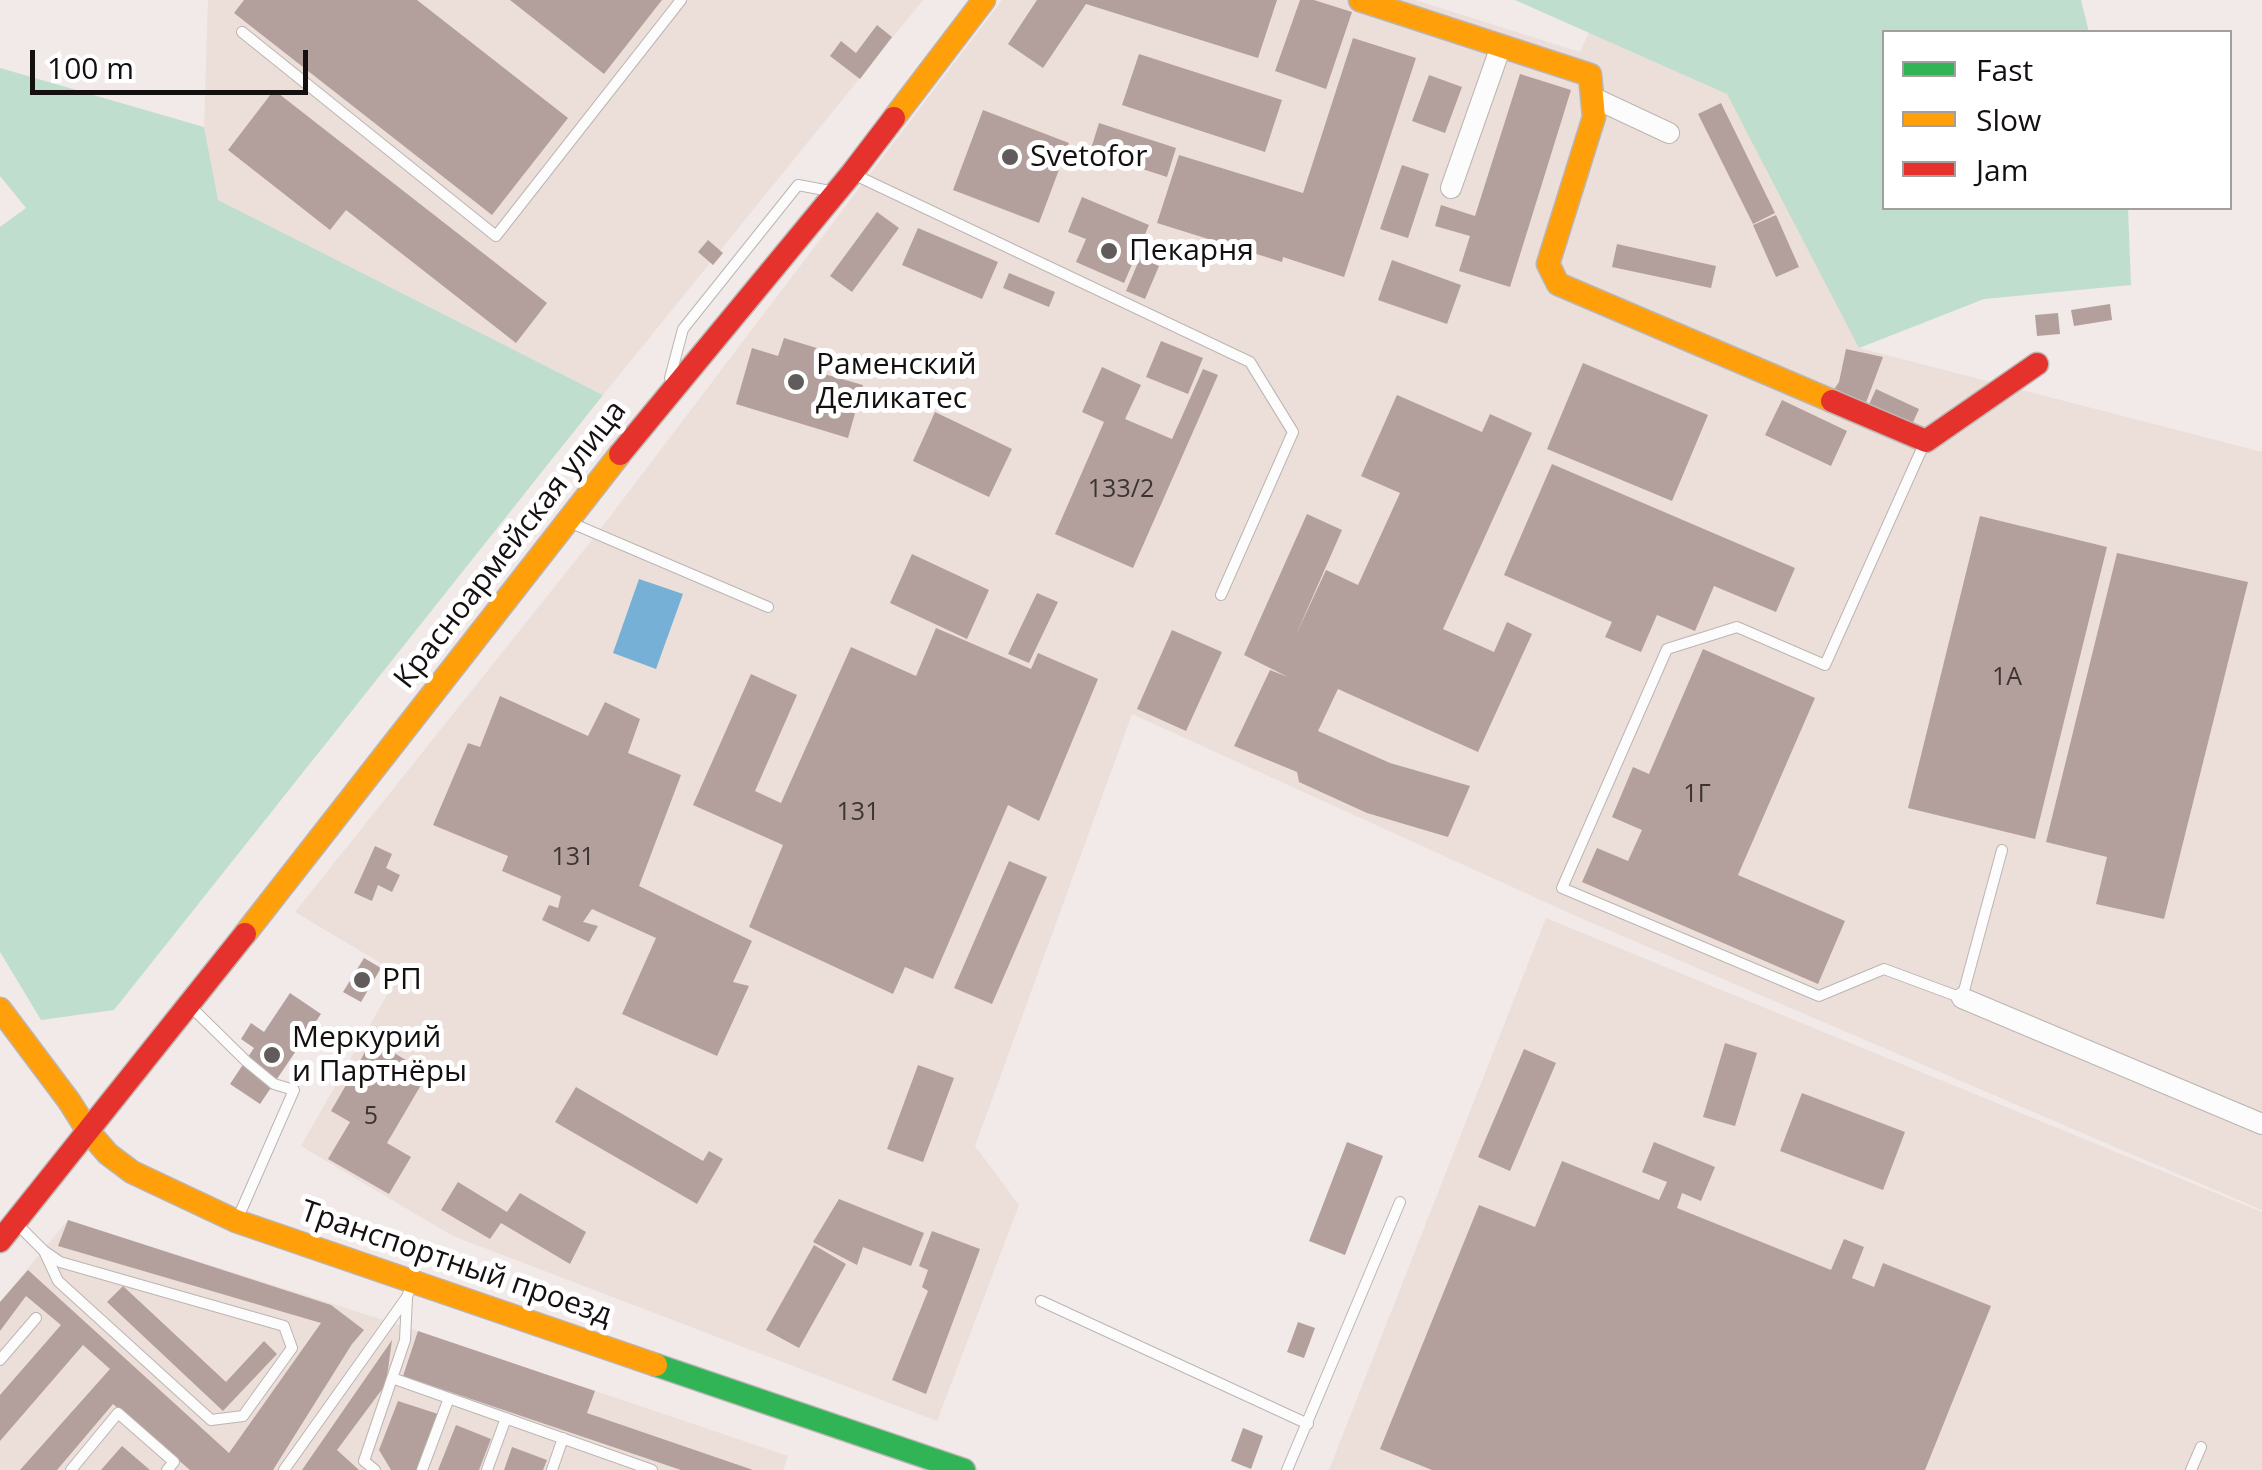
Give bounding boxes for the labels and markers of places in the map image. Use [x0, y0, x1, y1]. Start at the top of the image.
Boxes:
place label: Svetofor [1030, 139, 1147, 175]
marker: Svetofor [999, 146, 1021, 168]
place label: Пекарня [1129, 233, 1254, 269]
marker: Пекарня [1098, 240, 1120, 262]
place label: Раменский Деликатес [816, 347, 977, 418]
marker: Раменский Деликатес [785, 371, 807, 393]
place label: РП [382, 962, 422, 998]
marker: РП [351, 969, 373, 991]
place label: Меркурий и Партнёры [292, 1020, 467, 1090]
marker: Меркурий и Партнёры [261, 1044, 283, 1066]

